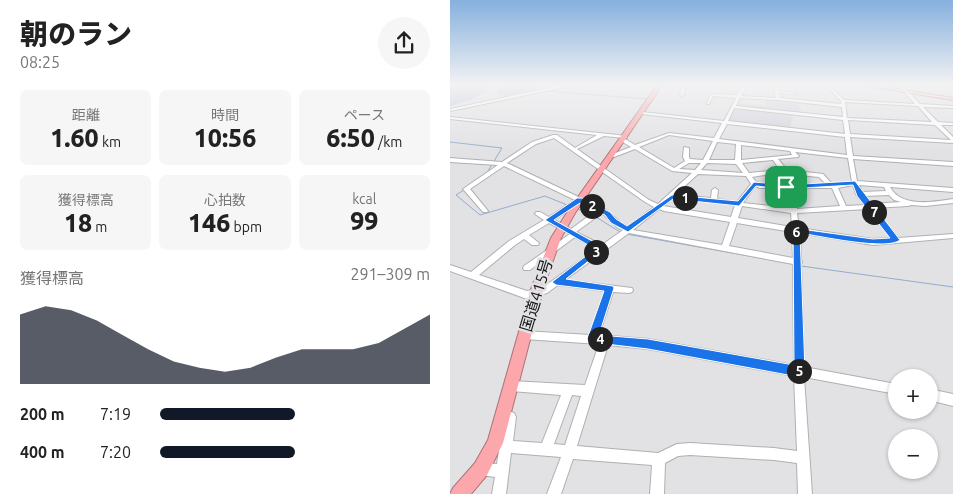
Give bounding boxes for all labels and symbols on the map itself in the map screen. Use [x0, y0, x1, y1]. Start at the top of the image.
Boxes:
pin [765, 166, 807, 208]
pin: 1 [672, 186, 698, 210]
pin: 2 [580, 194, 604, 218]
pin: 7 [862, 200, 886, 224]
pin: 6 [784, 220, 808, 244]
pin: 3 [584, 240, 608, 264]
street label: 国道415号 [516, 256, 556, 334]
pin: 4 [588, 326, 612, 352]
pin: 5 [786, 358, 812, 384]

